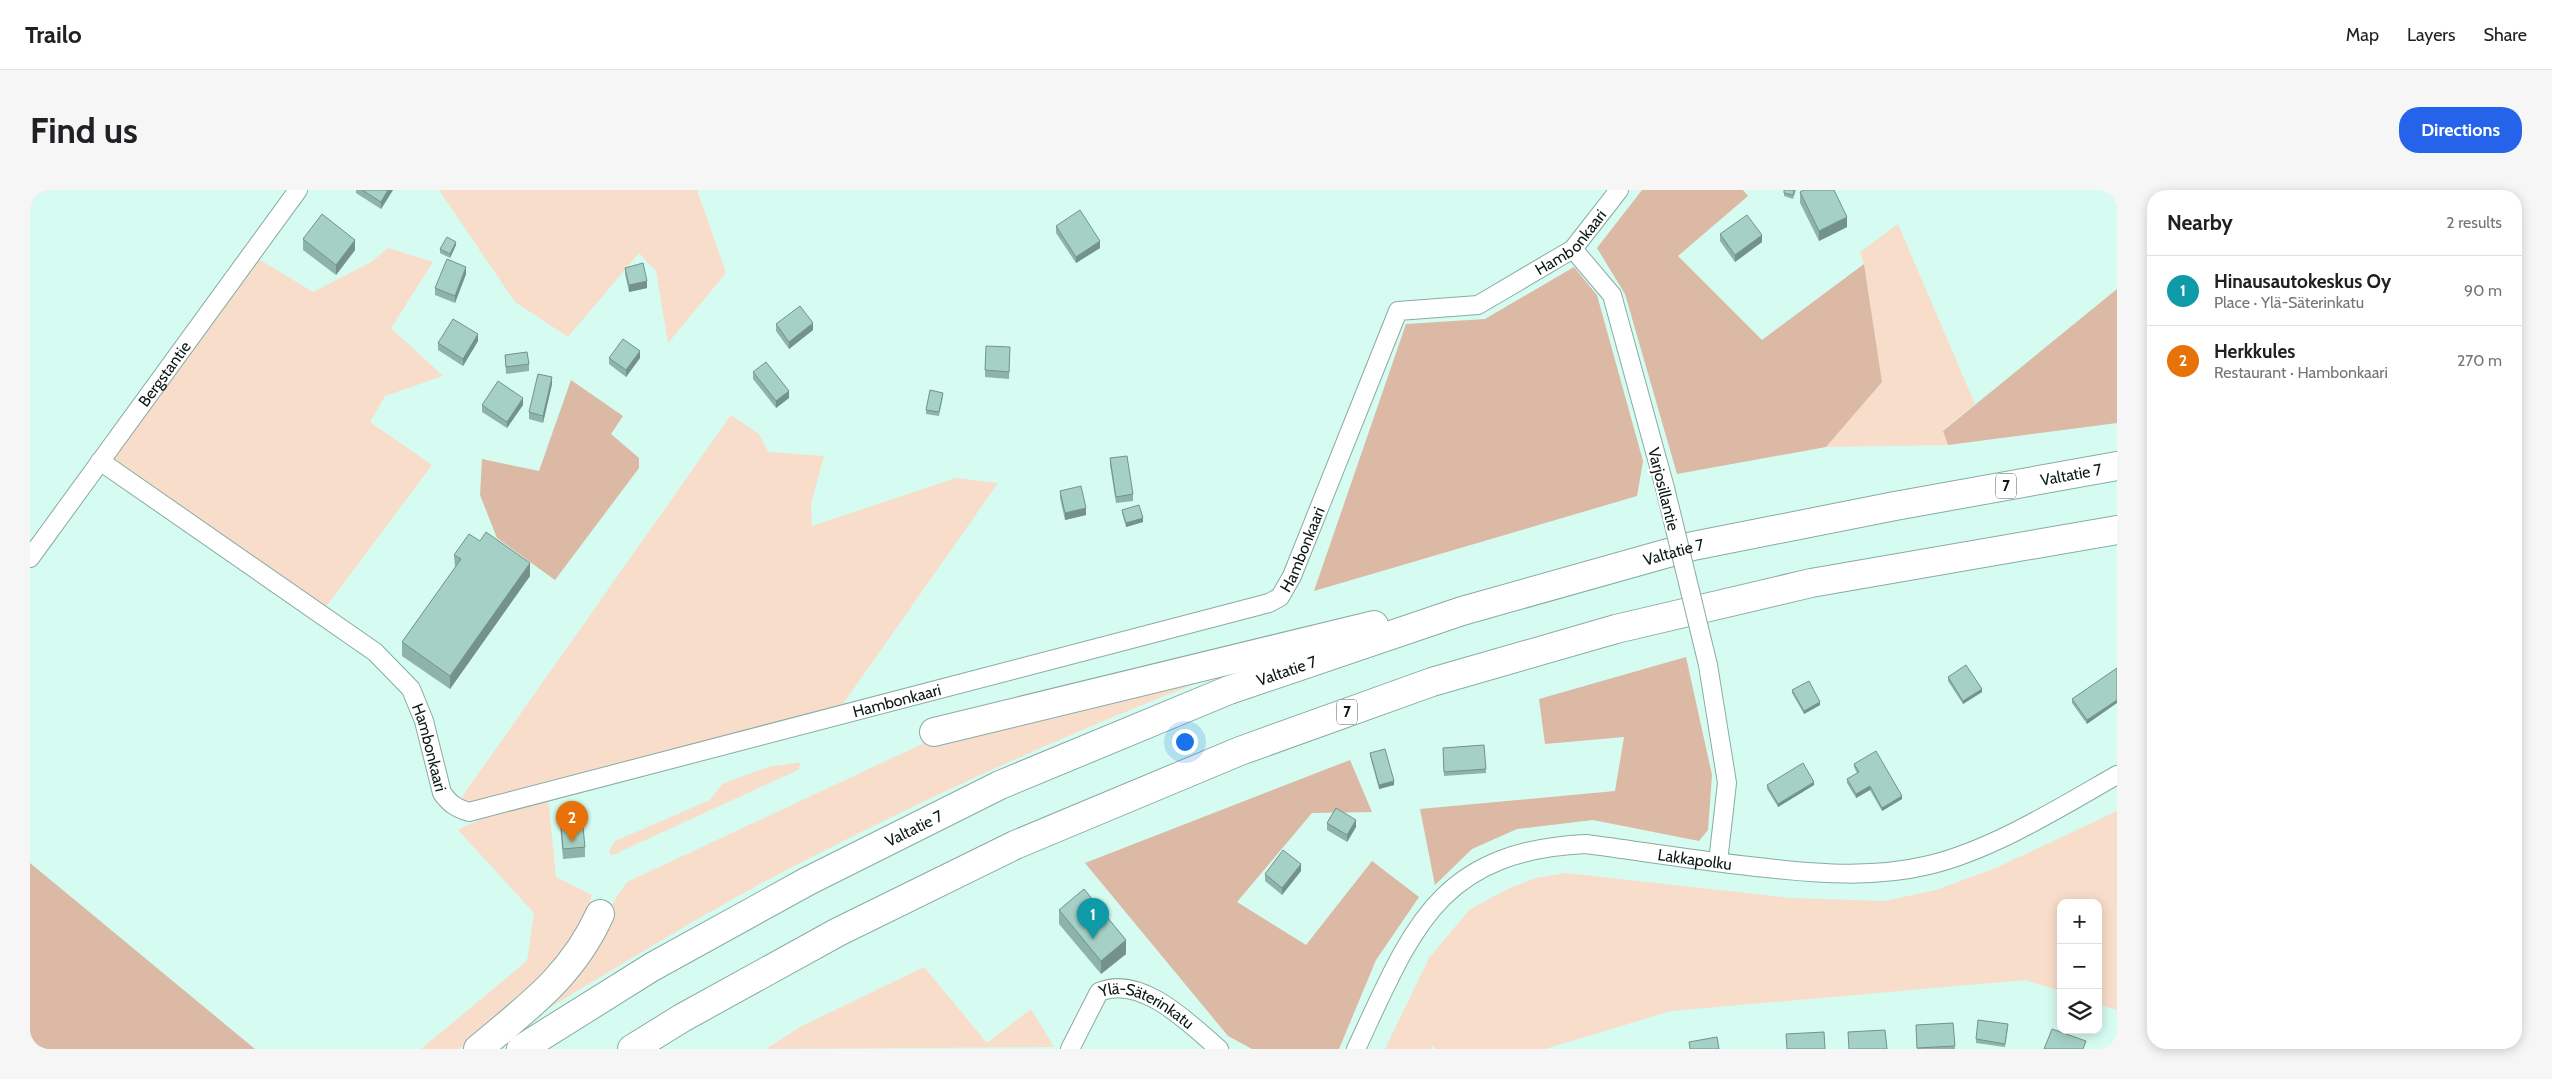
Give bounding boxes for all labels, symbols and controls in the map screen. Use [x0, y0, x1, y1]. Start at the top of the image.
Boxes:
text: Trailo [25, 20, 82, 49]
text: Map [2346, 24, 2379, 46]
text: Layers [2407, 24, 2456, 46]
text: Share [2484, 24, 2527, 46]
button: Directions [2399, 107, 2522, 153]
text: Find us [30, 109, 138, 152]
street label: Hambonkaari [1532, 206, 1610, 279]
text: Nearby [2167, 210, 2233, 235]
text: 2 results [2446, 213, 2502, 232]
text: Hinausautokeskus Oy [2214, 270, 2391, 293]
text: 1 [2180, 281, 2186, 300]
text: 90 m [2464, 281, 2502, 300]
text: Place · Ylä-Säterinkatu [2214, 293, 2364, 312]
street label: Bergstantie [134, 338, 195, 410]
text: Herkkules [2214, 340, 2295, 363]
text: 2 [2179, 351, 2187, 370]
text: 270 m [2457, 351, 2502, 370]
text: Restaurant · Hambonkaari [2214, 363, 2388, 382]
street label: Varjosillantie [1644, 446, 1683, 533]
street label: Valtatie 7 [2039, 460, 2103, 490]
road number: 7 [1996, 474, 2016, 498]
street label: Hambonkaari [1276, 504, 1329, 596]
street label: Valtatie 7 [1641, 535, 1706, 570]
street label: Valtatie 7 [1254, 652, 1319, 690]
street label: Hambonkaari [851, 680, 943, 721]
road number: 7 [1337, 700, 1357, 724]
street label: Hambonkaari [408, 701, 450, 794]
your location [1172, 729, 1198, 755]
pin: 2 [556, 801, 588, 842]
street label: Valtatie 7 [882, 806, 946, 851]
street label: Lakkapolku [1656, 845, 1733, 874]
pin: 1 [1077, 898, 1109, 939]
map controls [2057, 899, 2102, 1034]
button: + [2057, 899, 2102, 944]
button: − [2057, 944, 2102, 989]
street label: Ylä-Säterinkatu [1096, 979, 1198, 1033]
button: layers [2057, 989, 2102, 1034]

